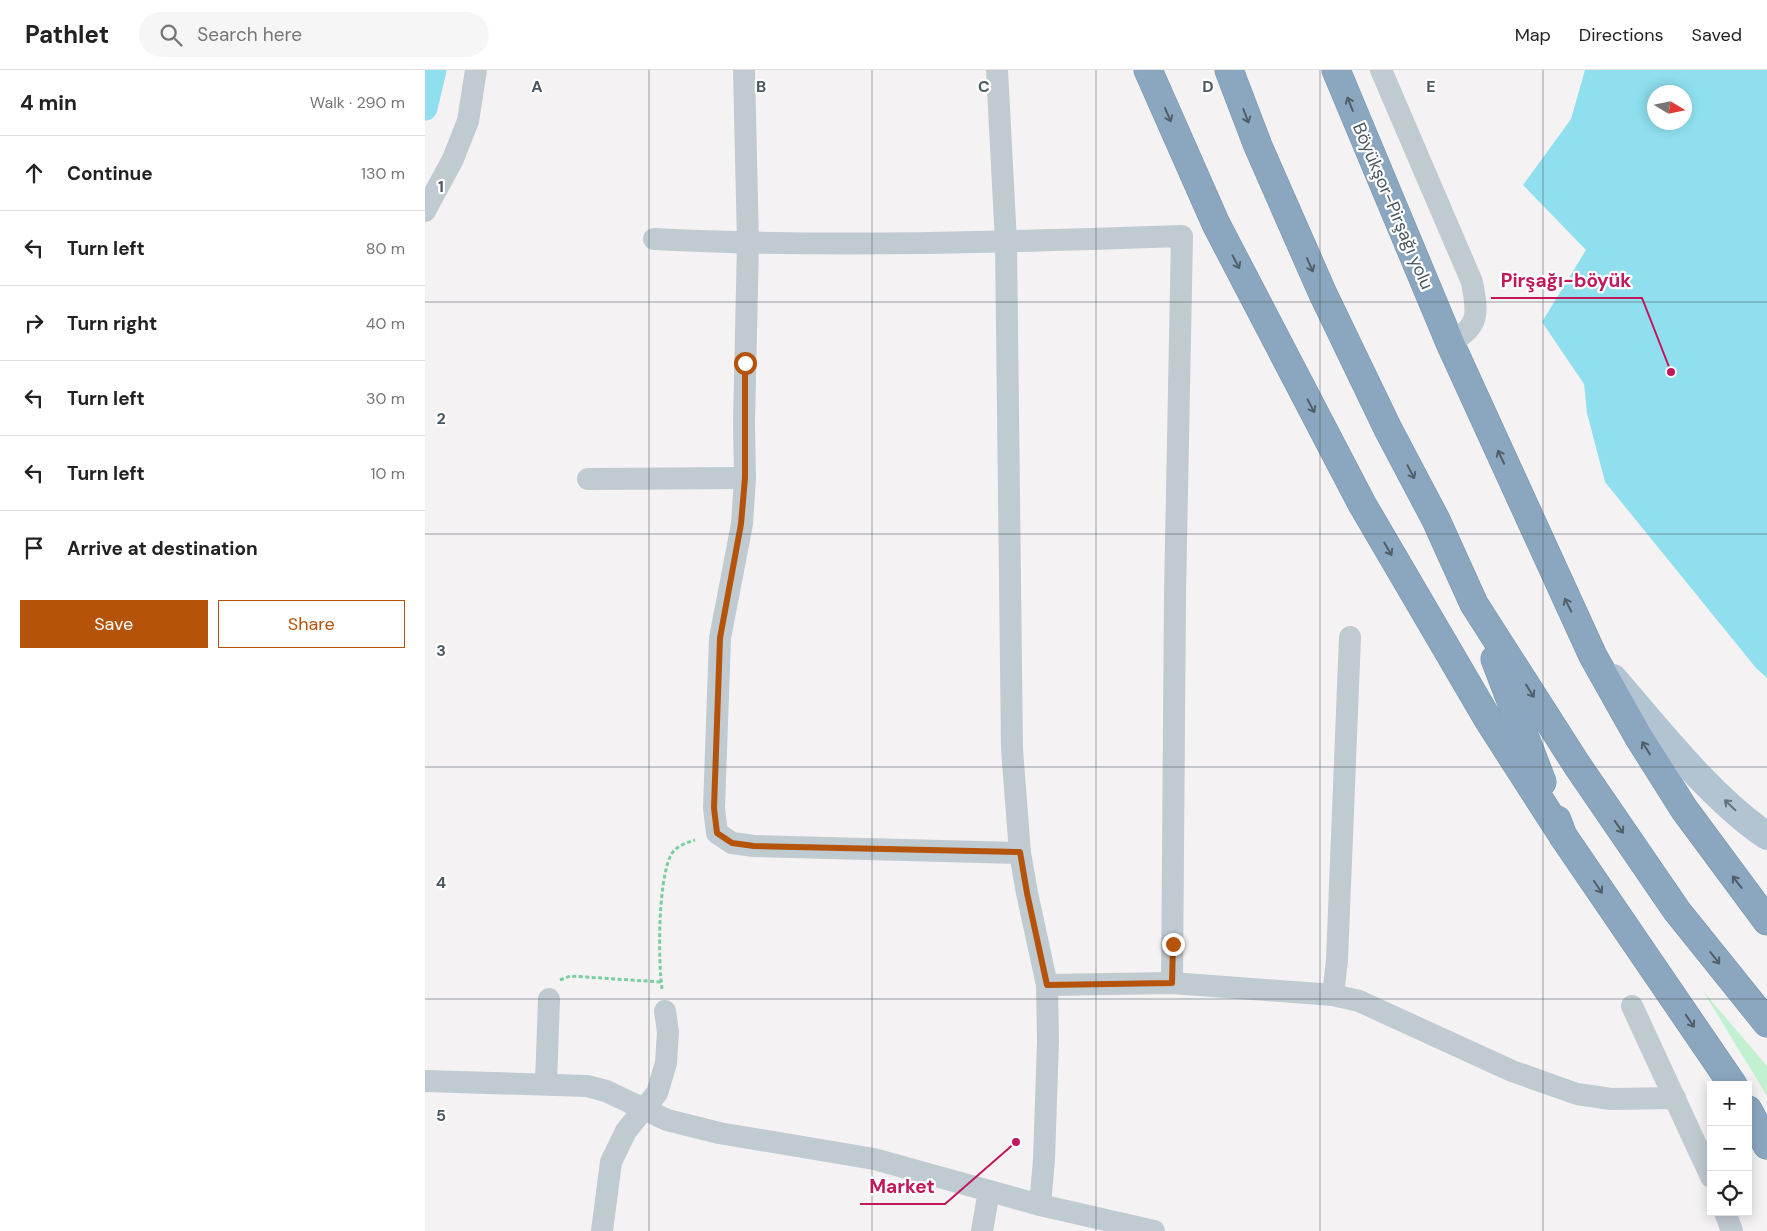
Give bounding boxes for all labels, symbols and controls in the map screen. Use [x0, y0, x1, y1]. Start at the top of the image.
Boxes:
search box [139, 12, 489, 57]
text: Pathlet [25, 19, 109, 50]
icon: search [157, 21, 185, 49]
text: Search here [197, 22, 302, 47]
text: Map [1515, 23, 1551, 47]
text: Directions [1579, 23, 1664, 47]
text: Saved [1692, 23, 1742, 47]
text: A [531, 76, 543, 97]
text: B [756, 76, 766, 97]
text: C [978, 76, 990, 97]
text: D [1202, 76, 1214, 97]
text: E [1426, 76, 1436, 97]
north arrow [1647, 85, 1692, 130]
text: 4 min [20, 89, 77, 117]
text: Walk · 290 m [310, 92, 405, 113]
one-way arrow [1345, 97, 1355, 112]
one-way arrow [1163, 107, 1173, 122]
one-way arrow [1243, 108, 1252, 123]
street label: Böyükşor-Pirşağı yolu [1347, 119, 1439, 293]
icon: ahead [20, 159, 48, 187]
text: Continue [67, 161, 153, 186]
text: 130 m [361, 163, 405, 184]
text: 1 [438, 176, 444, 197]
icon: left [20, 234, 48, 262]
text: Turn left [67, 236, 145, 261]
text: 80 m [366, 238, 405, 259]
one-way arrow [1232, 254, 1241, 269]
one-way arrow [1306, 257, 1316, 272]
callout: Pirşağı-böyük [1491, 264, 1642, 298]
text: Pirşağı-böyük [1501, 268, 1631, 293]
icon: right [20, 309, 48, 337]
text: Turn right [67, 311, 157, 336]
text: 40 m [366, 313, 405, 334]
route start [734, 352, 757, 375]
icon: left [20, 384, 48, 412]
text: Turn left [67, 386, 145, 411]
text: 30 m [366, 388, 405, 409]
one-way arrow [1307, 398, 1316, 413]
text: 2 [436, 408, 446, 429]
one-way arrow [1496, 450, 1506, 465]
icon: left [20, 459, 48, 487]
text: Turn left [67, 461, 145, 486]
text: 10 m [371, 463, 405, 484]
one-way arrow [1407, 464, 1416, 479]
icon: arrive [20, 534, 48, 562]
text: Arrive at destination [67, 536, 258, 561]
one-way arrow [1383, 542, 1393, 557]
one-way arrow [1563, 598, 1572, 613]
button: Save [20, 600, 208, 648]
button: Share [218, 600, 405, 648]
text: 3 [436, 640, 446, 661]
one-way arrow [1525, 684, 1535, 698]
one-way arrow [1640, 741, 1651, 755]
one-way arrow [1724, 798, 1736, 811]
one-way arrow [1614, 820, 1624, 834]
text: 4 [436, 872, 446, 893]
one-way arrow [1732, 875, 1742, 889]
one-way arrow [1593, 880, 1603, 894]
route end [1162, 933, 1185, 956]
one-way arrow [1709, 951, 1720, 964]
one-way arrow [1685, 1014, 1695, 1028]
map controls [1707, 1081, 1752, 1216]
button: + [1707, 1081, 1752, 1126]
text: 5 [436, 1105, 446, 1126]
button: − [1707, 1126, 1752, 1171]
callout: Market [860, 1170, 945, 1204]
button: locate [1707, 1171, 1752, 1216]
text: Market [869, 1174, 935, 1199]

